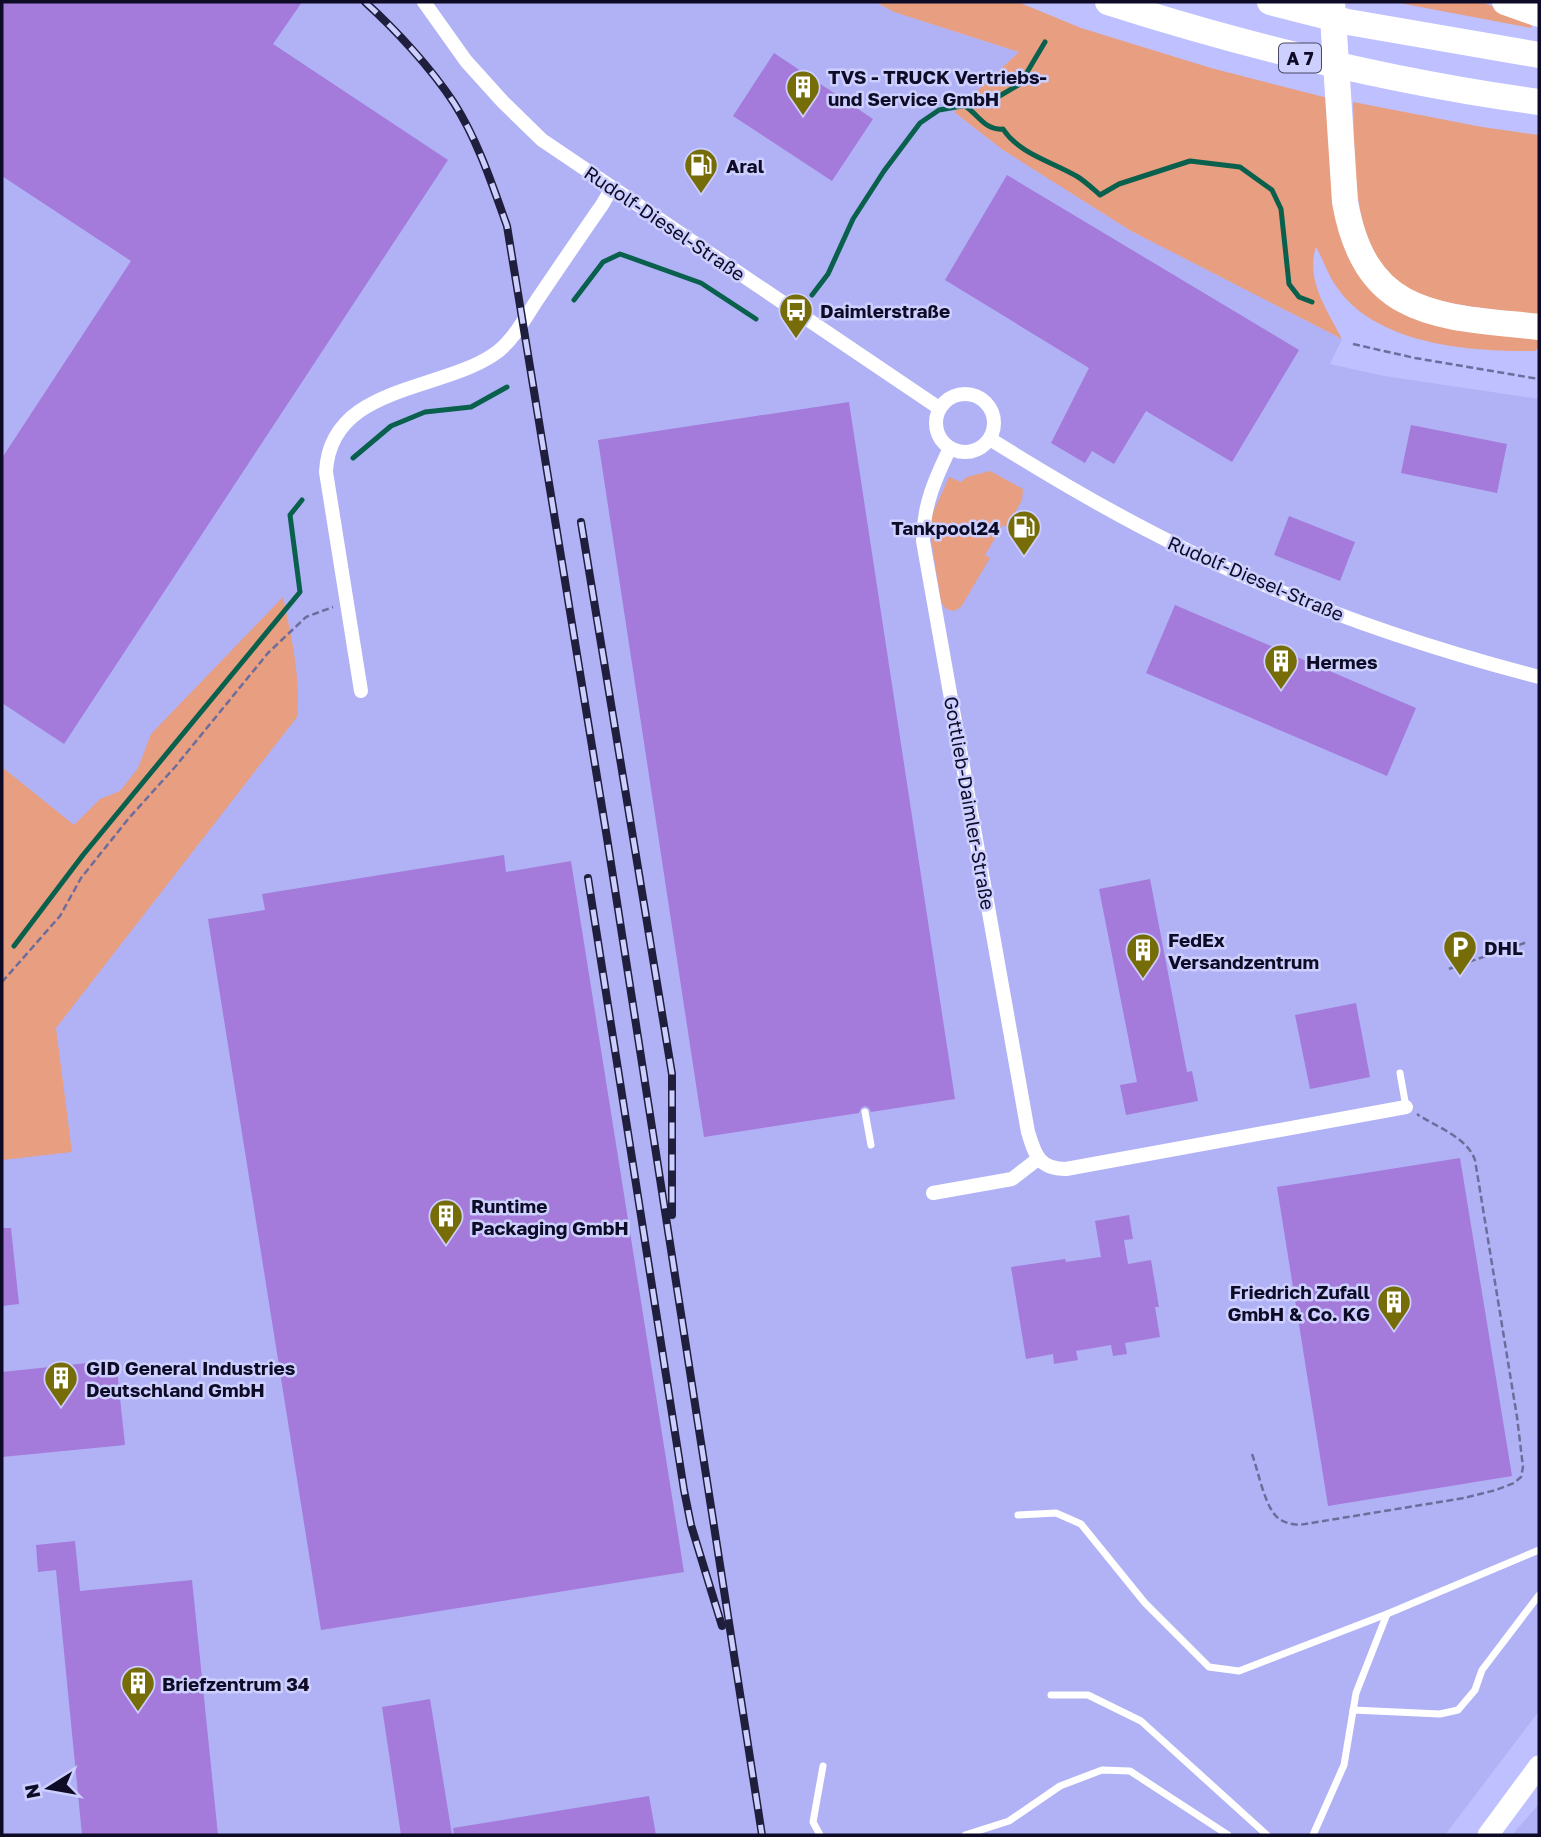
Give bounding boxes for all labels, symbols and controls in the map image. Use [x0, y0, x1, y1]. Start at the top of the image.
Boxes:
road number: A 7 [1279, 44, 1321, 72]
place label: TVS - TRUCK Vertriebs- und Service GmbH [828, 65, 1047, 110]
building icon: TVS - TRUCK Vertriebs- und Service GmbH [784, 68, 822, 117]
fuel station icon: Aral [682, 146, 720, 195]
place label: Aral [726, 154, 764, 177]
street label: Rudolf-Diesel-Straße [580, 161, 750, 285]
bus stop icon: Daimlerstraße [777, 291, 815, 340]
place label: Daimlerstraße [820, 299, 950, 322]
fuel station icon: Tankpool24 [1005, 508, 1043, 557]
place label: Tankpool24 [891, 516, 1000, 539]
street label: Rudolf-Diesel-Straße [1164, 530, 1348, 626]
building icon: Hermes [1262, 642, 1300, 691]
place label: Hermes [1306, 650, 1378, 673]
street label: Gottlieb-Daimler-Straße [940, 694, 1000, 912]
place label: FedEx Versandzentrum [1168, 928, 1319, 973]
parking icon: DHL [1441, 928, 1479, 977]
building icon: FedEx Versandzentrum [1124, 931, 1162, 980]
place label: DHL [1484, 936, 1523, 959]
place label: Runtime Packaging GmbH [471, 1194, 629, 1239]
building icon: Runtime Packaging GmbH [427, 1197, 465, 1246]
place label: Friedrich Zufall GmbH & Co. KG [1228, 1280, 1370, 1325]
building icon: Friedrich Zufall GmbH & Co. KG [1375, 1283, 1413, 1332]
place label: GID General Industries Deutschland GmbH [86, 1356, 296, 1401]
building icon: GID General Industries Deutschland GmbH [42, 1359, 80, 1408]
building icon: Briefzentrum 34 [119, 1664, 157, 1713]
place label: Briefzentrum 34 [162, 1672, 310, 1695]
north arrow [14, 1753, 84, 1823]
text: N [19, 1782, 44, 1801]

